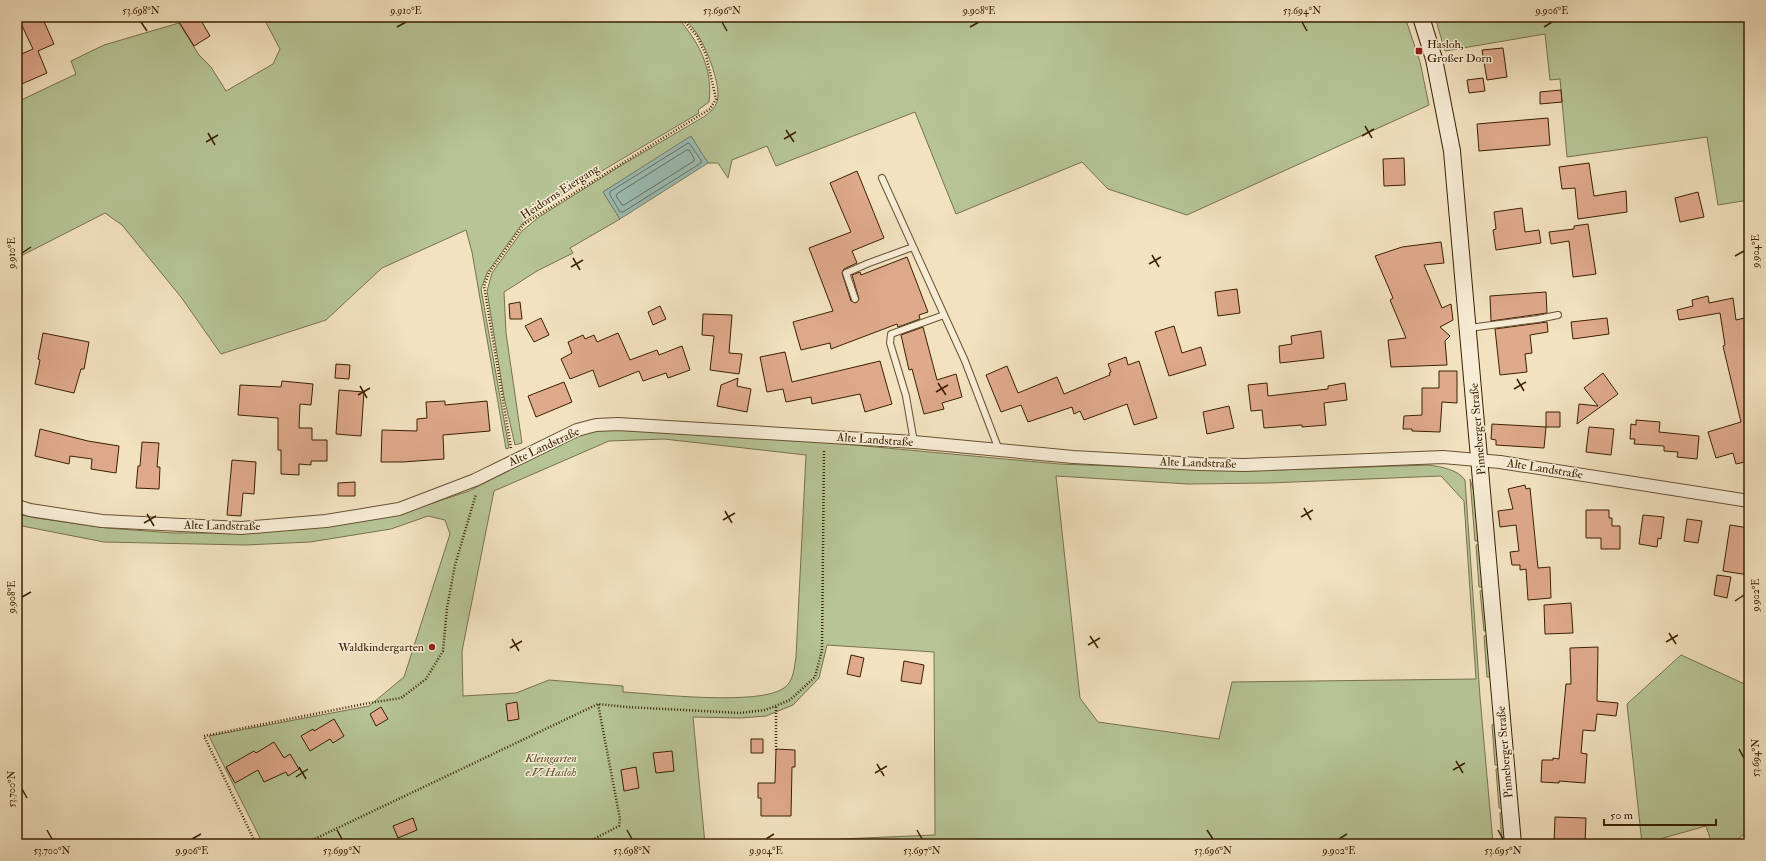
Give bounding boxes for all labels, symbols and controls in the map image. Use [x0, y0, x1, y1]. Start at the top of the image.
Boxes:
text: 53.698°N [122, 5, 160, 17]
text: 9.910°E [389, 5, 422, 17]
text: 53.696°N [703, 5, 741, 17]
text: 9.908°E [962, 5, 995, 17]
text: 53.694°N [1283, 5, 1321, 17]
text: 9.906°E [1534, 5, 1569, 17]
place label: Hasloh, Großer Dorn [1427, 37, 1492, 66]
marker: Hasloh, Großer Dorn [1414, 46, 1424, 56]
street label: Heidorns Eiergang [518, 160, 603, 223]
text: 9.904°E [1750, 234, 1762, 269]
text: 9.910°E [6, 237, 18, 270]
street label: Pinneberger Straße [1467, 382, 1489, 476]
street label: Alte Landstraße [505, 424, 582, 470]
street label: Alte Landstraße [835, 430, 914, 450]
street label: Alte Landstraße [1158, 454, 1237, 472]
street label: Alte Landstraße [1505, 455, 1584, 482]
street label: Alte Landstraße [183, 518, 260, 534]
text: 9.902°E [1750, 578, 1762, 613]
text: 9.908°E [6, 581, 18, 614]
place label: Waldkindergarten [337, 640, 424, 655]
marker: Waldkindergarten [427, 642, 437, 652]
street label: Pinneberger Straße [1494, 705, 1516, 799]
text: 53.694°N [1750, 739, 1762, 777]
park label: Kleingarten e.V. Hasloh [524, 751, 577, 780]
text: 53.700°N [6, 770, 18, 808]
scale bar [1604, 801, 1716, 827]
text: 50 m [1610, 808, 1634, 823]
text: 53.700°N [33, 845, 71, 857]
text: 9.906°E [174, 845, 209, 857]
text: 53.699°N [323, 845, 361, 857]
text: 53.698°N [613, 845, 651, 857]
text: 9.904°E [748, 845, 783, 857]
text: 53.697°N [903, 845, 941, 857]
text: 53.696°N [1194, 845, 1232, 857]
text: 9.902°E [1321, 845, 1356, 857]
text: 53.695°N [1484, 845, 1522, 857]

